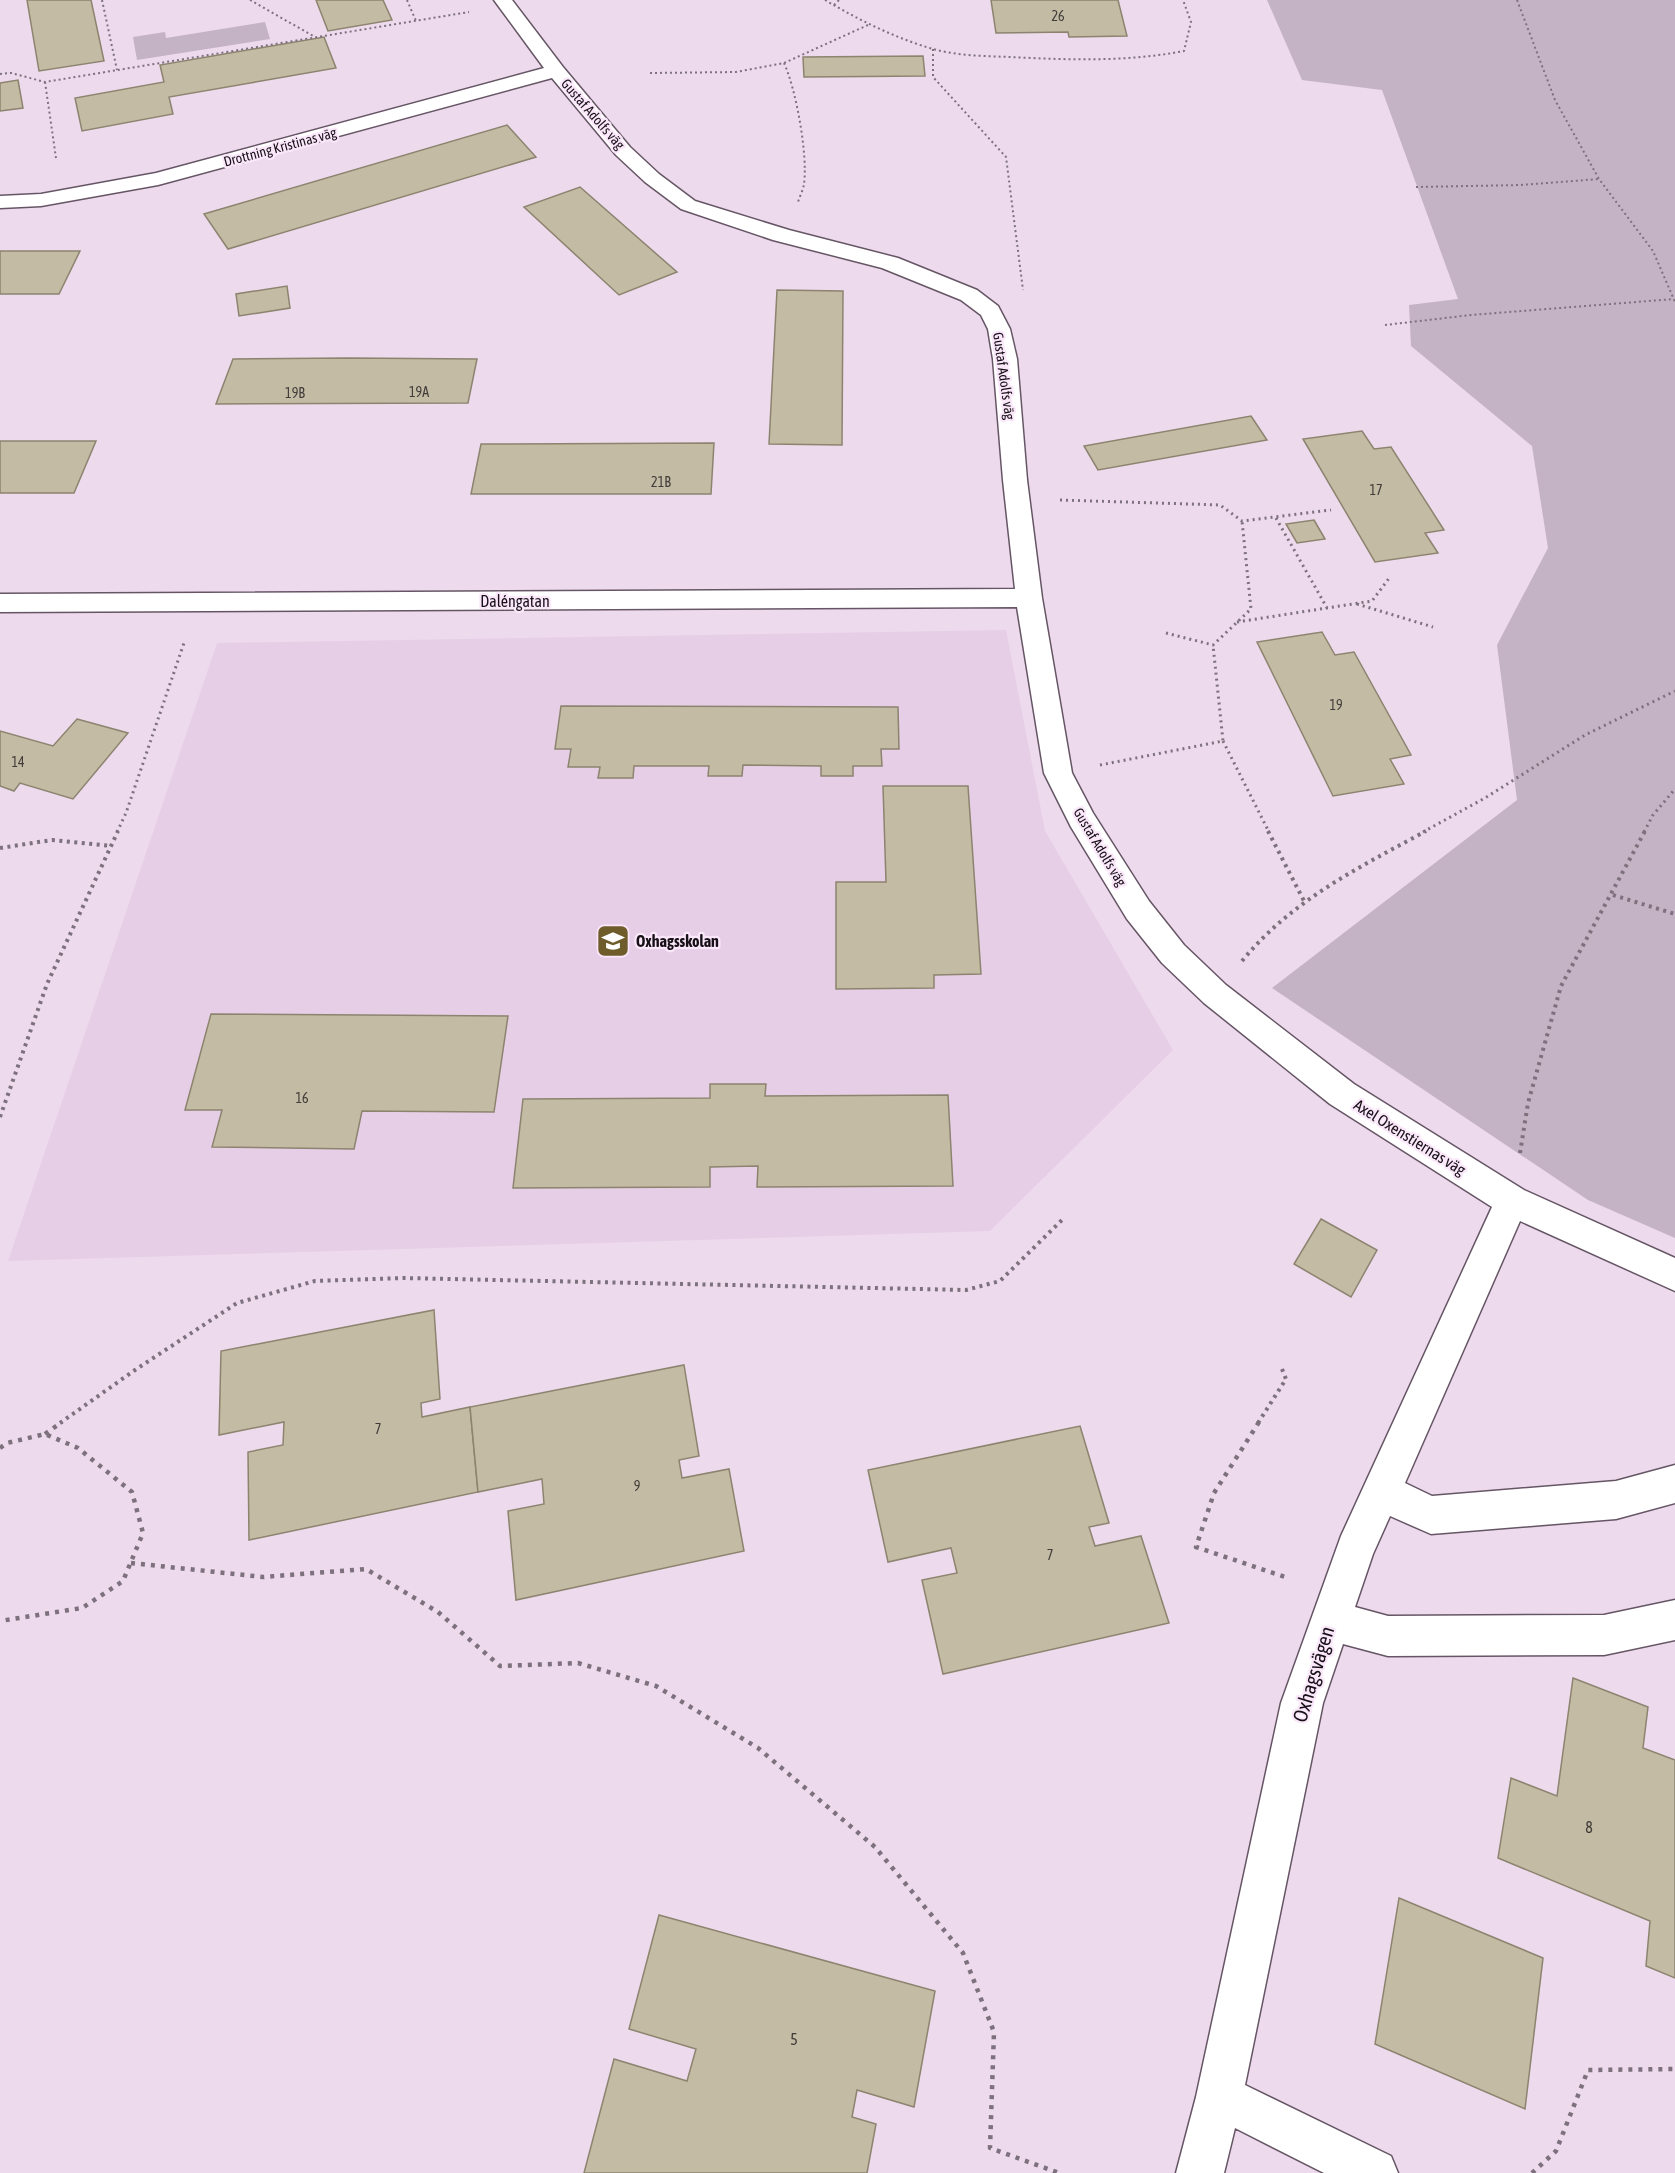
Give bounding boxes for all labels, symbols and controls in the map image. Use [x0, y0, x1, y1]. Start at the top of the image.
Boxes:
house number: 26 [1051, 8, 1065, 24]
street label: Gustaf Adolfs väg [558, 75, 628, 153]
street label: Drottning Kristinas väg [222, 124, 338, 170]
street label: Gustaf Adolfs väg [990, 331, 1018, 421]
house number: 19A [409, 384, 429, 400]
house number: 19B [285, 385, 305, 401]
house number: 21B [651, 474, 671, 490]
house number: 17 [1369, 482, 1383, 498]
street label: Daléngatan [480, 592, 550, 611]
house number: 19 [1329, 697, 1343, 713]
house number: 14 [11, 754, 25, 770]
street label: Gustaf Adolfs väg [1070, 805, 1130, 889]
school or university icon: Oxhagsskolan [595, 923, 631, 959]
place label: Oxhagsskolan [636, 932, 719, 950]
house number: 16 [295, 1090, 309, 1106]
street label: Axel Oxenstiernas väg [1350, 1095, 1469, 1180]
house number: 7 [375, 1421, 381, 1437]
house number: 9 [634, 1478, 640, 1494]
house number: 7 [1047, 1547, 1053, 1563]
street label: Oxhagsvägen [1288, 1623, 1338, 1725]
house number: 8 [1585, 1818, 1593, 1836]
house number: 5 [790, 2030, 798, 2048]

